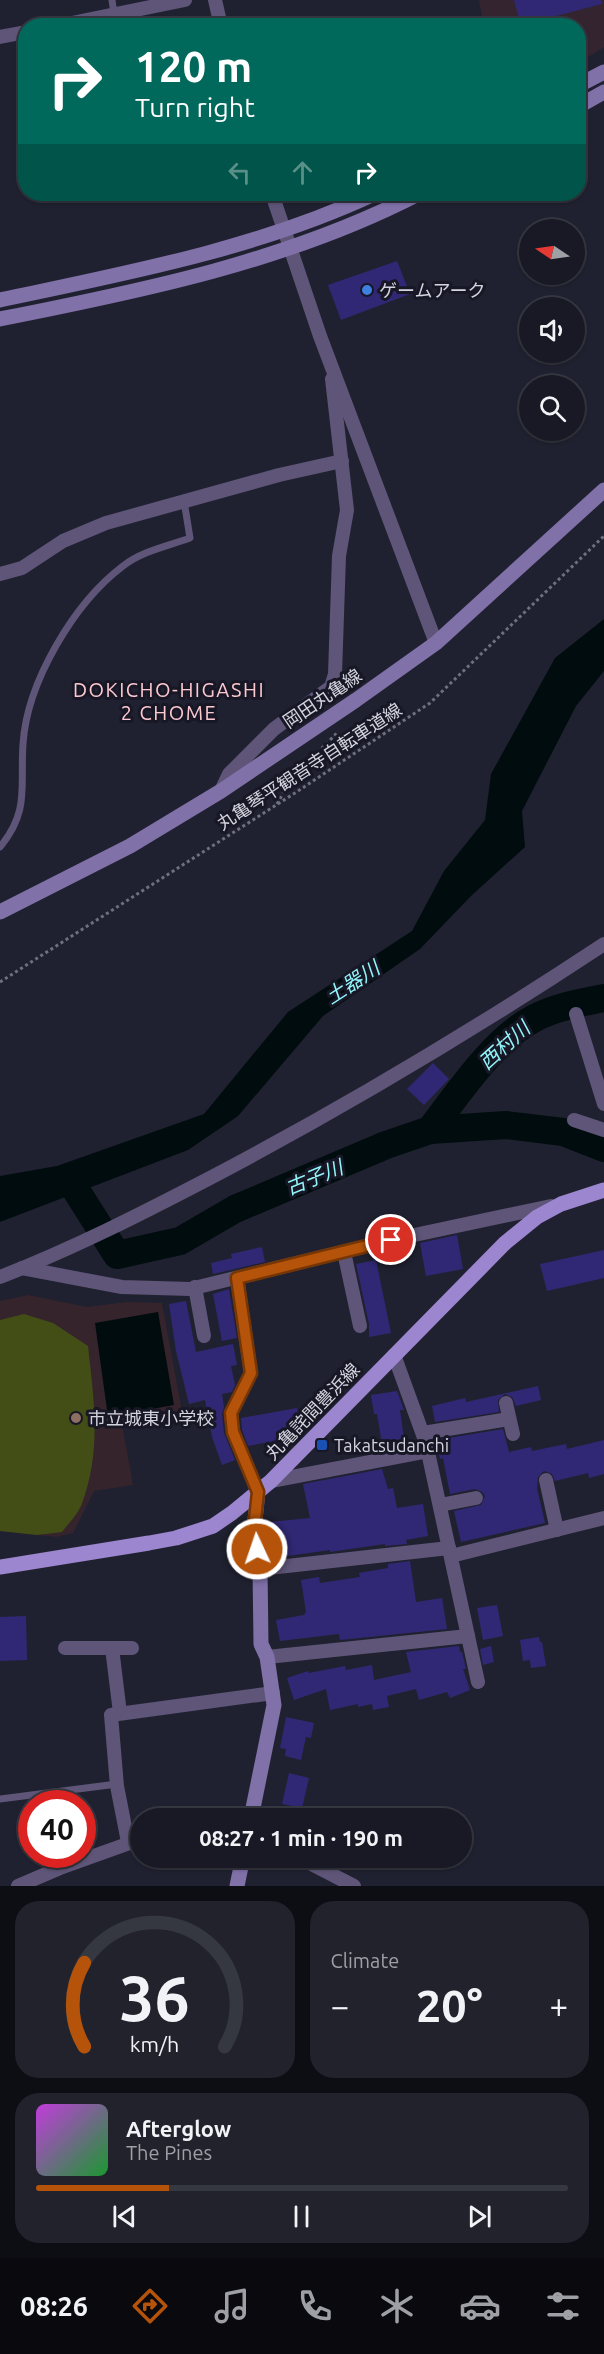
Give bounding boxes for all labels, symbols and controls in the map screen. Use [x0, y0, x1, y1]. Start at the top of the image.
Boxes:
icon: right [36, 42, 114, 120]
text: 120 m [135, 43, 252, 90]
text: Turn right [135, 92, 255, 122]
icon: left [223, 156, 256, 189]
icon: ahead [286, 156, 319, 189]
icon: right [349, 156, 382, 189]
north arrow [519, 219, 585, 285]
map controls [519, 219, 585, 441]
place label: ゲームアーク [379, 280, 485, 300]
marker: ゲームアーク [360, 283, 374, 297]
button: sound [519, 297, 585, 363]
button: search [519, 375, 585, 441]
street label: 岡田丸亀線 [279, 665, 365, 731]
district label: DOKICHO-HIGASHI 2 CHOME [73, 678, 265, 724]
street label: 丸亀琴平観音寺自転車道線 [213, 699, 405, 833]
water label: 土器川 [321, 955, 385, 1008]
water label: 西村川 [474, 1015, 535, 1074]
water label: 古子川 [282, 1154, 348, 1199]
pin [365, 1214, 416, 1265]
icon: arrive [374, 1223, 407, 1256]
street label: 丸亀詫間豊浜線 [261, 1359, 363, 1463]
place label: 市立城東小学校 [88, 1408, 214, 1428]
marker: 市立城東小学校 [69, 1411, 83, 1425]
place label: Takatsudanchi [334, 1435, 449, 1455]
marker: Takatsudanchi [315, 1438, 329, 1452]
position arrow [225, 1517, 289, 1581]
speed limit sign: 40 [18, 1790, 96, 1868]
text: 08:27 · 1 min · 190 m [199, 1825, 403, 1850]
text: Climate [331, 1949, 399, 1972]
text: 36 [120, 1963, 190, 2033]
text: 20° [416, 1980, 483, 2031]
text: − [331, 1987, 349, 2024]
text: + [549, 1987, 568, 2024]
text: km/h [130, 2032, 179, 2056]
text: Afterglow [126, 2116, 231, 2141]
text: The Pines [126, 2141, 212, 2164]
icon: previous [108, 2200, 141, 2233]
icon: pause [285, 2200, 318, 2233]
icon: next [463, 2200, 496, 2233]
icon: directions [129, 2285, 171, 2327]
icon: music [211, 2285, 253, 2327]
icon: phone [294, 2285, 336, 2327]
icon: climate [376, 2285, 418, 2327]
icon: car [459, 2285, 501, 2327]
icon: filters [542, 2285, 584, 2327]
text: 08:26 [20, 2291, 88, 2321]

